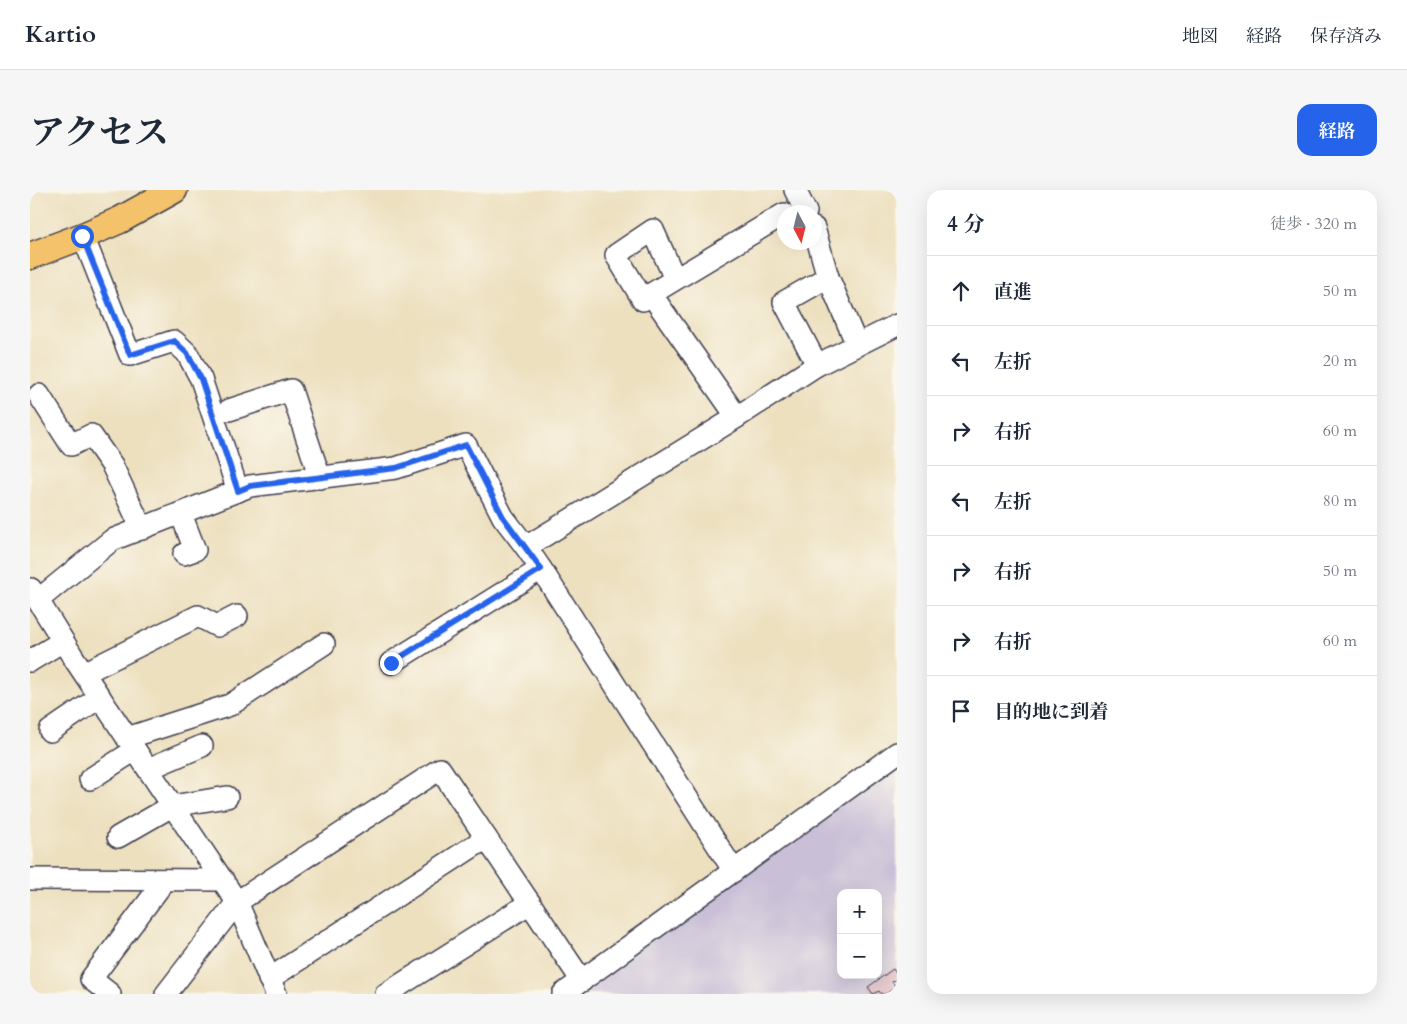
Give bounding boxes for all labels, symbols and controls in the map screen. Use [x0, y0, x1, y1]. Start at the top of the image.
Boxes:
text: Kartio [25, 18, 96, 51]
text: 地図 [1182, 24, 1218, 49]
text: 経路 [1246, 24, 1282, 49]
text: 保存済み [1310, 24, 1382, 49]
button: 経路 [1297, 104, 1377, 156]
text: アクセス [30, 109, 169, 157]
north arrow [777, 205, 822, 250]
text: 4 分 [947, 210, 984, 239]
text: 徒歩 · 320 m [1270, 213, 1357, 235]
route start [71, 225, 94, 248]
icon: ahead [947, 277, 975, 305]
text: 直進 [994, 279, 1032, 305]
text: 50 m [1323, 280, 1357, 302]
icon: left [947, 347, 975, 375]
text: 左折 [994, 349, 1032, 375]
text: 20 m [1323, 350, 1357, 372]
icon: right [947, 417, 975, 445]
text: 右折 [994, 419, 1032, 445]
text: 60 m [1323, 420, 1357, 442]
icon: left [947, 487, 975, 515]
text: 左折 [994, 489, 1032, 515]
text: 80 m [1323, 490, 1357, 512]
icon: right [947, 557, 975, 585]
text: 右折 [994, 559, 1032, 585]
text: 50 m [1323, 560, 1357, 582]
icon: right [947, 627, 975, 655]
text: 右折 [994, 629, 1032, 655]
text: 60 m [1323, 630, 1357, 652]
route end [380, 652, 403, 675]
icon: arrive [947, 697, 975, 725]
text: 目的地に到着 [994, 699, 1108, 725]
map controls [837, 889, 882, 979]
button: + [837, 889, 882, 934]
button: − [837, 934, 882, 979]

